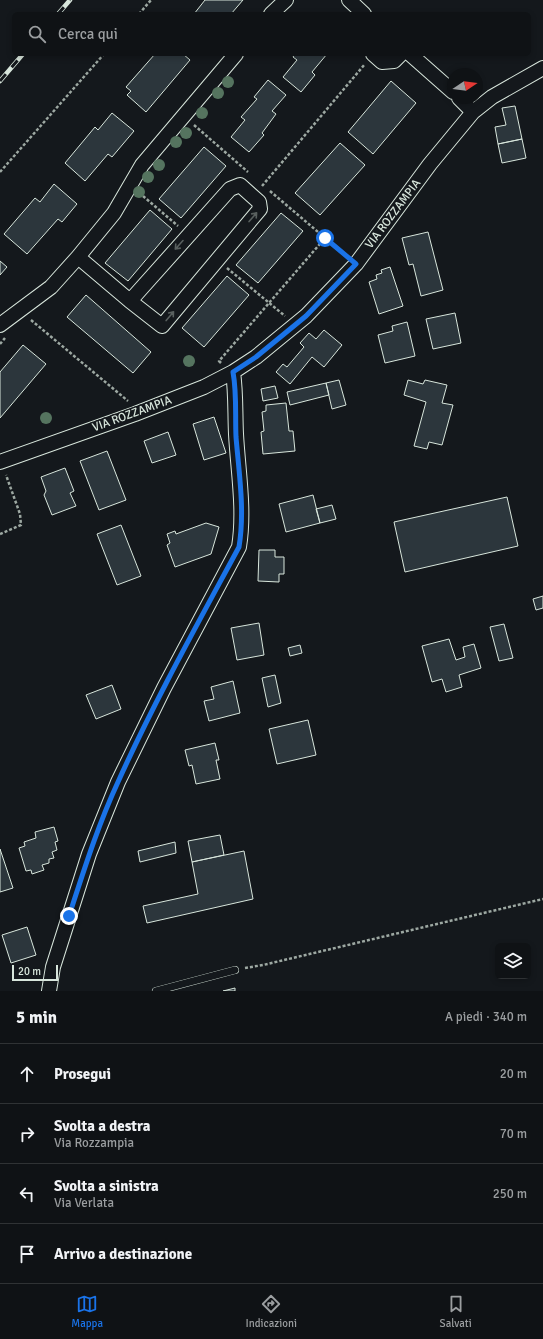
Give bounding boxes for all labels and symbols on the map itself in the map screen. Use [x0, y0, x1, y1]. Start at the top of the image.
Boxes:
north arrow [447, 68, 483, 104]
street label: VIA ROZZAMPIA [362, 176, 424, 252]
one-way arrow [249, 211, 258, 222]
route start [316, 229, 334, 247]
one-way arrow [175, 240, 184, 251]
one-way arrow [165, 311, 174, 322]
street label: VIA ROZZAMPIA [90, 392, 174, 435]
route end [60, 907, 78, 925]
scale bar [12, 963, 58, 982]

